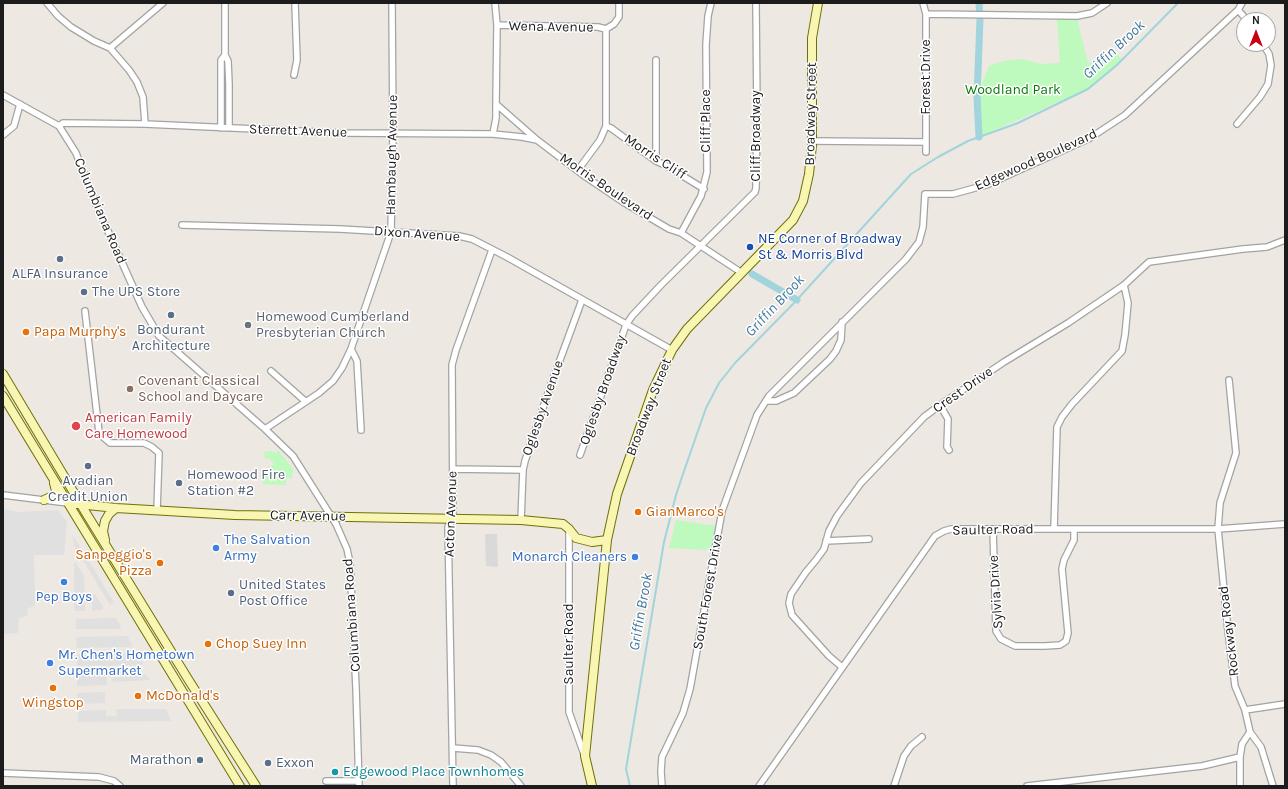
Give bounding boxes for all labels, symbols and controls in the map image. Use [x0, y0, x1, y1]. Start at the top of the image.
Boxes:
north arrow [1236, 12, 1276, 52]
text: N [1252, 14, 1260, 27]
water label: Griffin Brook [1079, 17, 1149, 83]
street label: Wena Avenue [508, 18, 594, 36]
street label: Forest Drive [918, 39, 934, 115]
street label: Broadway Street [802, 62, 820, 166]
park label: Woodland Park [965, 82, 1061, 98]
street label: Cliff Place [698, 89, 714, 153]
street label: Cliff Broadway [748, 90, 764, 182]
street label: Hambaugh Avenue [383, 95, 401, 215]
street label: Sterrett Avenue [249, 121, 347, 141]
street label: Edgewood Boulevard [972, 125, 1100, 195]
street label: Morris Cliff [621, 131, 689, 183]
street label: Morris Boulevard [556, 150, 656, 224]
street label: Columbiana Road [70, 155, 130, 267]
street label: Dixon Avenue [373, 223, 461, 245]
place label: NE Corner of Broadway St & Morris Blvd [758, 231, 902, 264]
marker: NE Corner of Broadway St & Morris Blvd [745, 242, 755, 252]
marker: ALFA Insurance [55, 254, 65, 264]
place label: ALFA Insurance [12, 266, 108, 282]
water label: Griffin Brook [742, 271, 808, 341]
place label: The UPS Store [92, 284, 180, 300]
marker: The UPS Store [79, 287, 89, 297]
place label: Homewood Cumberland Presbyterian Church [256, 309, 409, 342]
marker: Bondurant Architecture [166, 310, 176, 320]
marker: Homewood Cumberland Presbyterian Church [243, 320, 253, 330]
place label: Bondurant Architecture [132, 322, 210, 354]
place label: Papa Murphy's [34, 324, 126, 340]
marker: Papa Murphy's [21, 327, 31, 337]
street label: Oglesby Broadway [576, 333, 630, 447]
street label: Broadway Street [623, 356, 675, 458]
street label: Oglesby Avenue [519, 358, 567, 458]
street label: Crest Drive [930, 363, 996, 417]
place label: Covenant Classical School and Daycare [138, 373, 263, 406]
marker: Covenant Classical School and Daycare [125, 384, 135, 394]
place label: American Family Care Homewood [85, 410, 192, 442]
marker: American Family Care Homewood [70, 420, 82, 432]
marker: Avadian Credit Union [83, 461, 93, 471]
place label: Homewood Fire Station #2 [187, 467, 285, 500]
street label: Acton Avenue [441, 471, 461, 557]
place label: Avadian Credit Union [48, 473, 128, 506]
marker: Homewood Fire Station #2 [174, 478, 184, 488]
place label: GianMarco's [646, 504, 724, 520]
street label: Carr Avenue [270, 507, 346, 525]
marker: GianMarco's [633, 507, 643, 517]
street label: Saulter Road [952, 521, 1034, 539]
place label: The Salvation Army [224, 532, 310, 564]
street label: South Forest Drive [690, 533, 726, 651]
marker: The Salvation Army [211, 543, 221, 553]
place label: Sanpeggio's Pizza [75, 547, 152, 580]
place label: Monarch Cleaners [512, 549, 627, 565]
marker: Monarch Cleaners [630, 552, 640, 562]
street label: Sylvia Drive [985, 555, 1007, 629]
marker: Sanpeggio's Pizza [155, 558, 165, 568]
street label: Columbiana Road [340, 558, 364, 672]
water label: Griffin Brook [625, 572, 657, 652]
marker: Pep Boys [59, 577, 69, 587]
place label: United States Post Office [239, 577, 326, 610]
street label: Rockway Road [1215, 585, 1243, 677]
marker: United States Post Office [226, 588, 236, 598]
place label: Pep Boys [36, 589, 92, 605]
street label: Saulter Road [561, 603, 577, 685]
place label: Chop Suey Inn [216, 636, 307, 652]
marker: Chop Suey Inn [203, 639, 213, 649]
place label: Mr. Chen's Hometown Supermarket [58, 647, 195, 680]
marker: Mr. Chen's Hometown Supermarket [45, 658, 55, 668]
marker: Wingstop [48, 683, 58, 693]
place label: McDonald's [146, 688, 220, 704]
marker: McDonald's [133, 691, 143, 701]
place label: Wingstop [22, 695, 84, 711]
place label: Marathon [130, 752, 192, 768]
marker: Marathon [195, 755, 205, 765]
place label: Exxon [276, 755, 314, 771]
marker: Exxon [263, 758, 273, 768]
place label: Edgewood Place Townhomes [343, 764, 524, 780]
marker: Edgewood Place Townhomes [330, 767, 340, 777]

